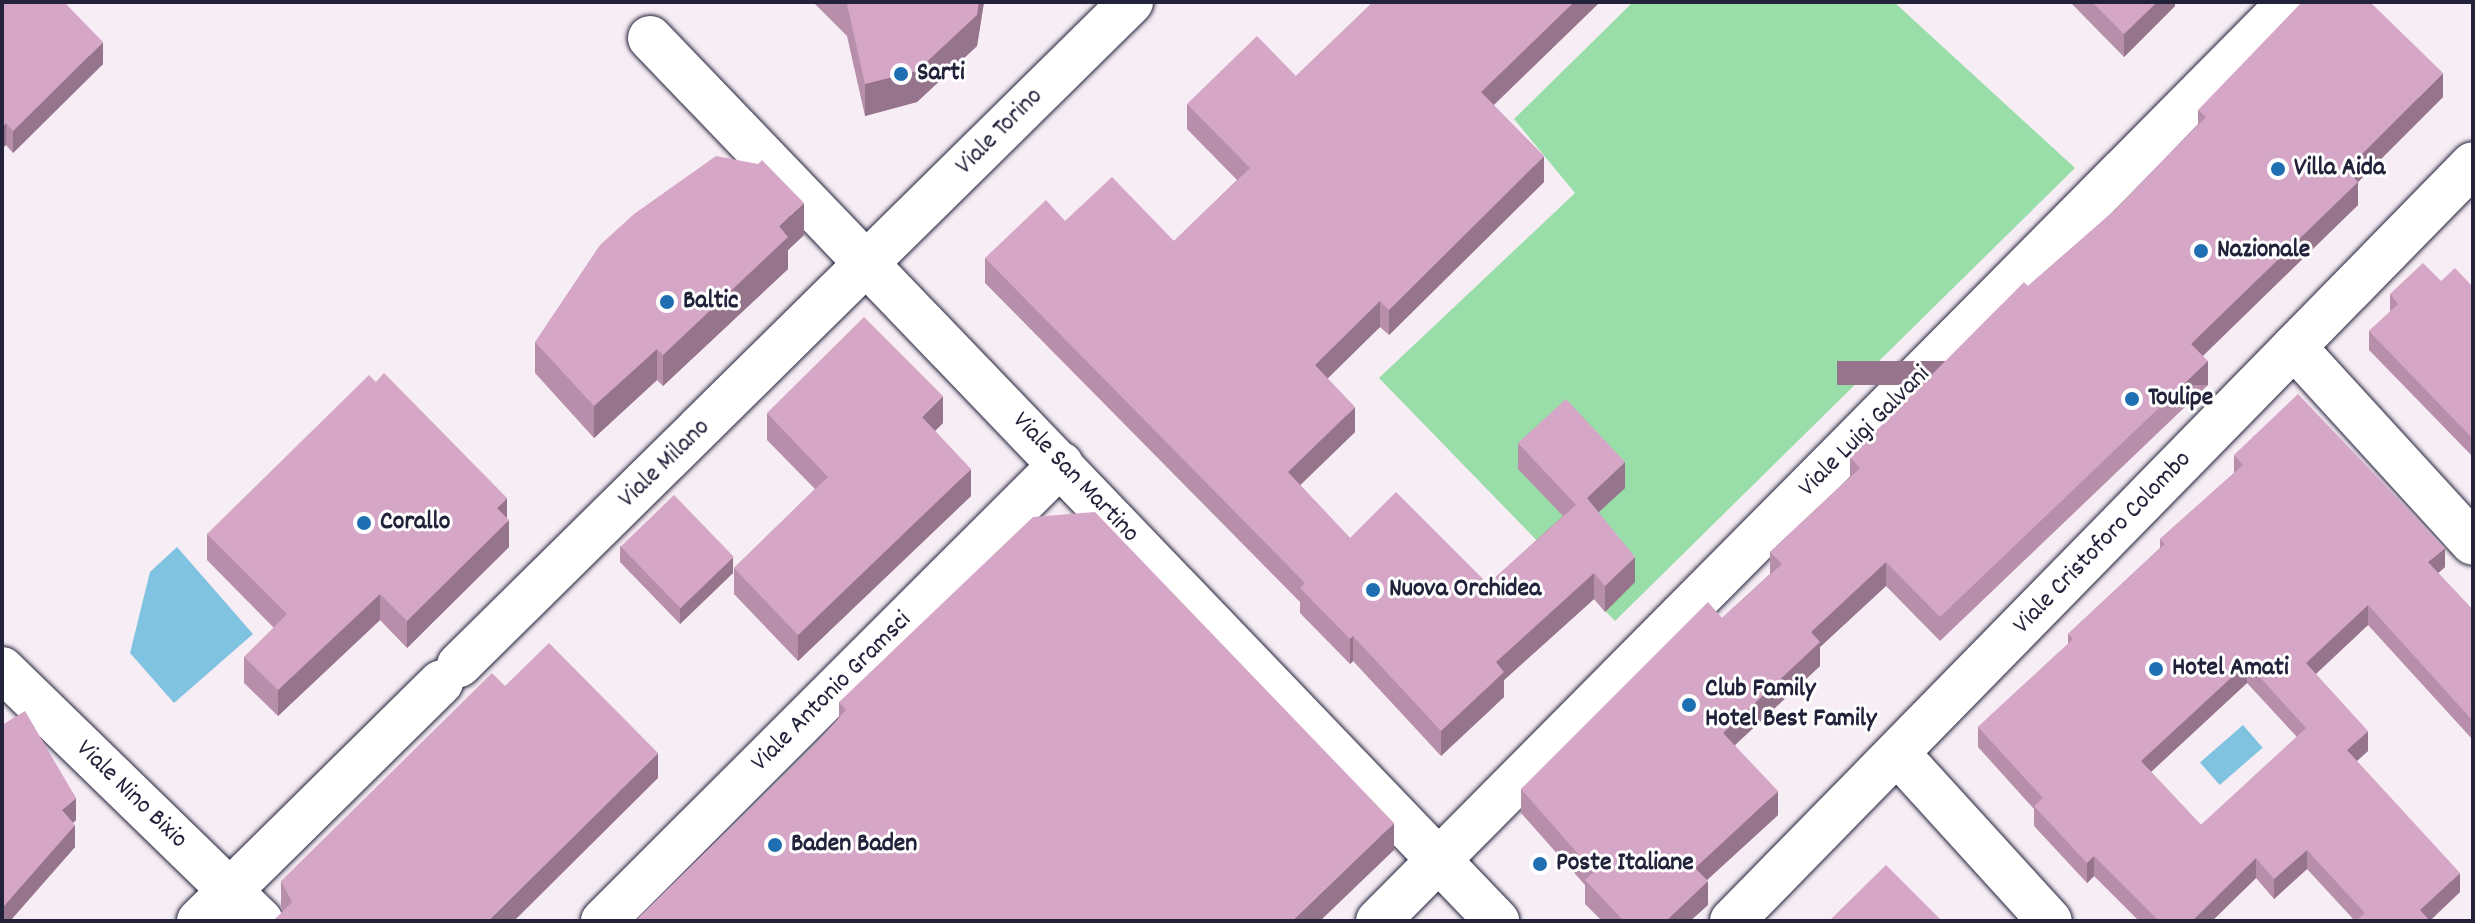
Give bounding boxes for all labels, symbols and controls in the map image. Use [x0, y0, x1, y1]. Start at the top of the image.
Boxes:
place label: Sarti [917, 58, 965, 90]
marker: Sarti [892, 65, 910, 83]
street label: Viale Torino [950, 82, 1050, 182]
place label: Villa Aida [2294, 153, 2385, 185]
marker: Villa Aida [2269, 160, 2287, 178]
place label: Nazionale [2217, 235, 2310, 267]
marker: Nazionale [2192, 242, 2210, 260]
place label: Baltic [683, 286, 739, 318]
marker: Baltic [658, 293, 676, 311]
street label: Viale Luigi Galvani [1793, 360, 1937, 504]
place label: Toulipe [2148, 383, 2213, 415]
marker: Toulipe [2123, 390, 2141, 408]
street label: Viale San Martino [1005, 406, 1145, 550]
street label: Viale Milano [613, 413, 717, 515]
street label: Viale Cristoforo Colombo [2007, 445, 2199, 641]
place label: Corallo [380, 507, 450, 539]
marker: Corallo [355, 514, 373, 532]
place label: Nuova Orchidea [1389, 574, 1541, 606]
marker: Nuova Orchidea [1364, 581, 1382, 599]
street label: Viale Antonio Gramsci [745, 605, 919, 779]
place label: Hotel Amati [2172, 653, 2289, 685]
marker: Hotel Amati [2147, 660, 2165, 678]
place label: Club Family Hotel Best Family [1705, 674, 1876, 736]
marker: Club Family Hotel Best Family [1680, 696, 1698, 714]
street label: Viale Nino Bixio [69, 734, 193, 856]
place label: Baden Baden [791, 829, 917, 861]
marker: Baden Baden [766, 836, 784, 854]
place label: Poste Italiane [1556, 848, 1694, 880]
marker: Poste Italiane [1531, 855, 1549, 873]

